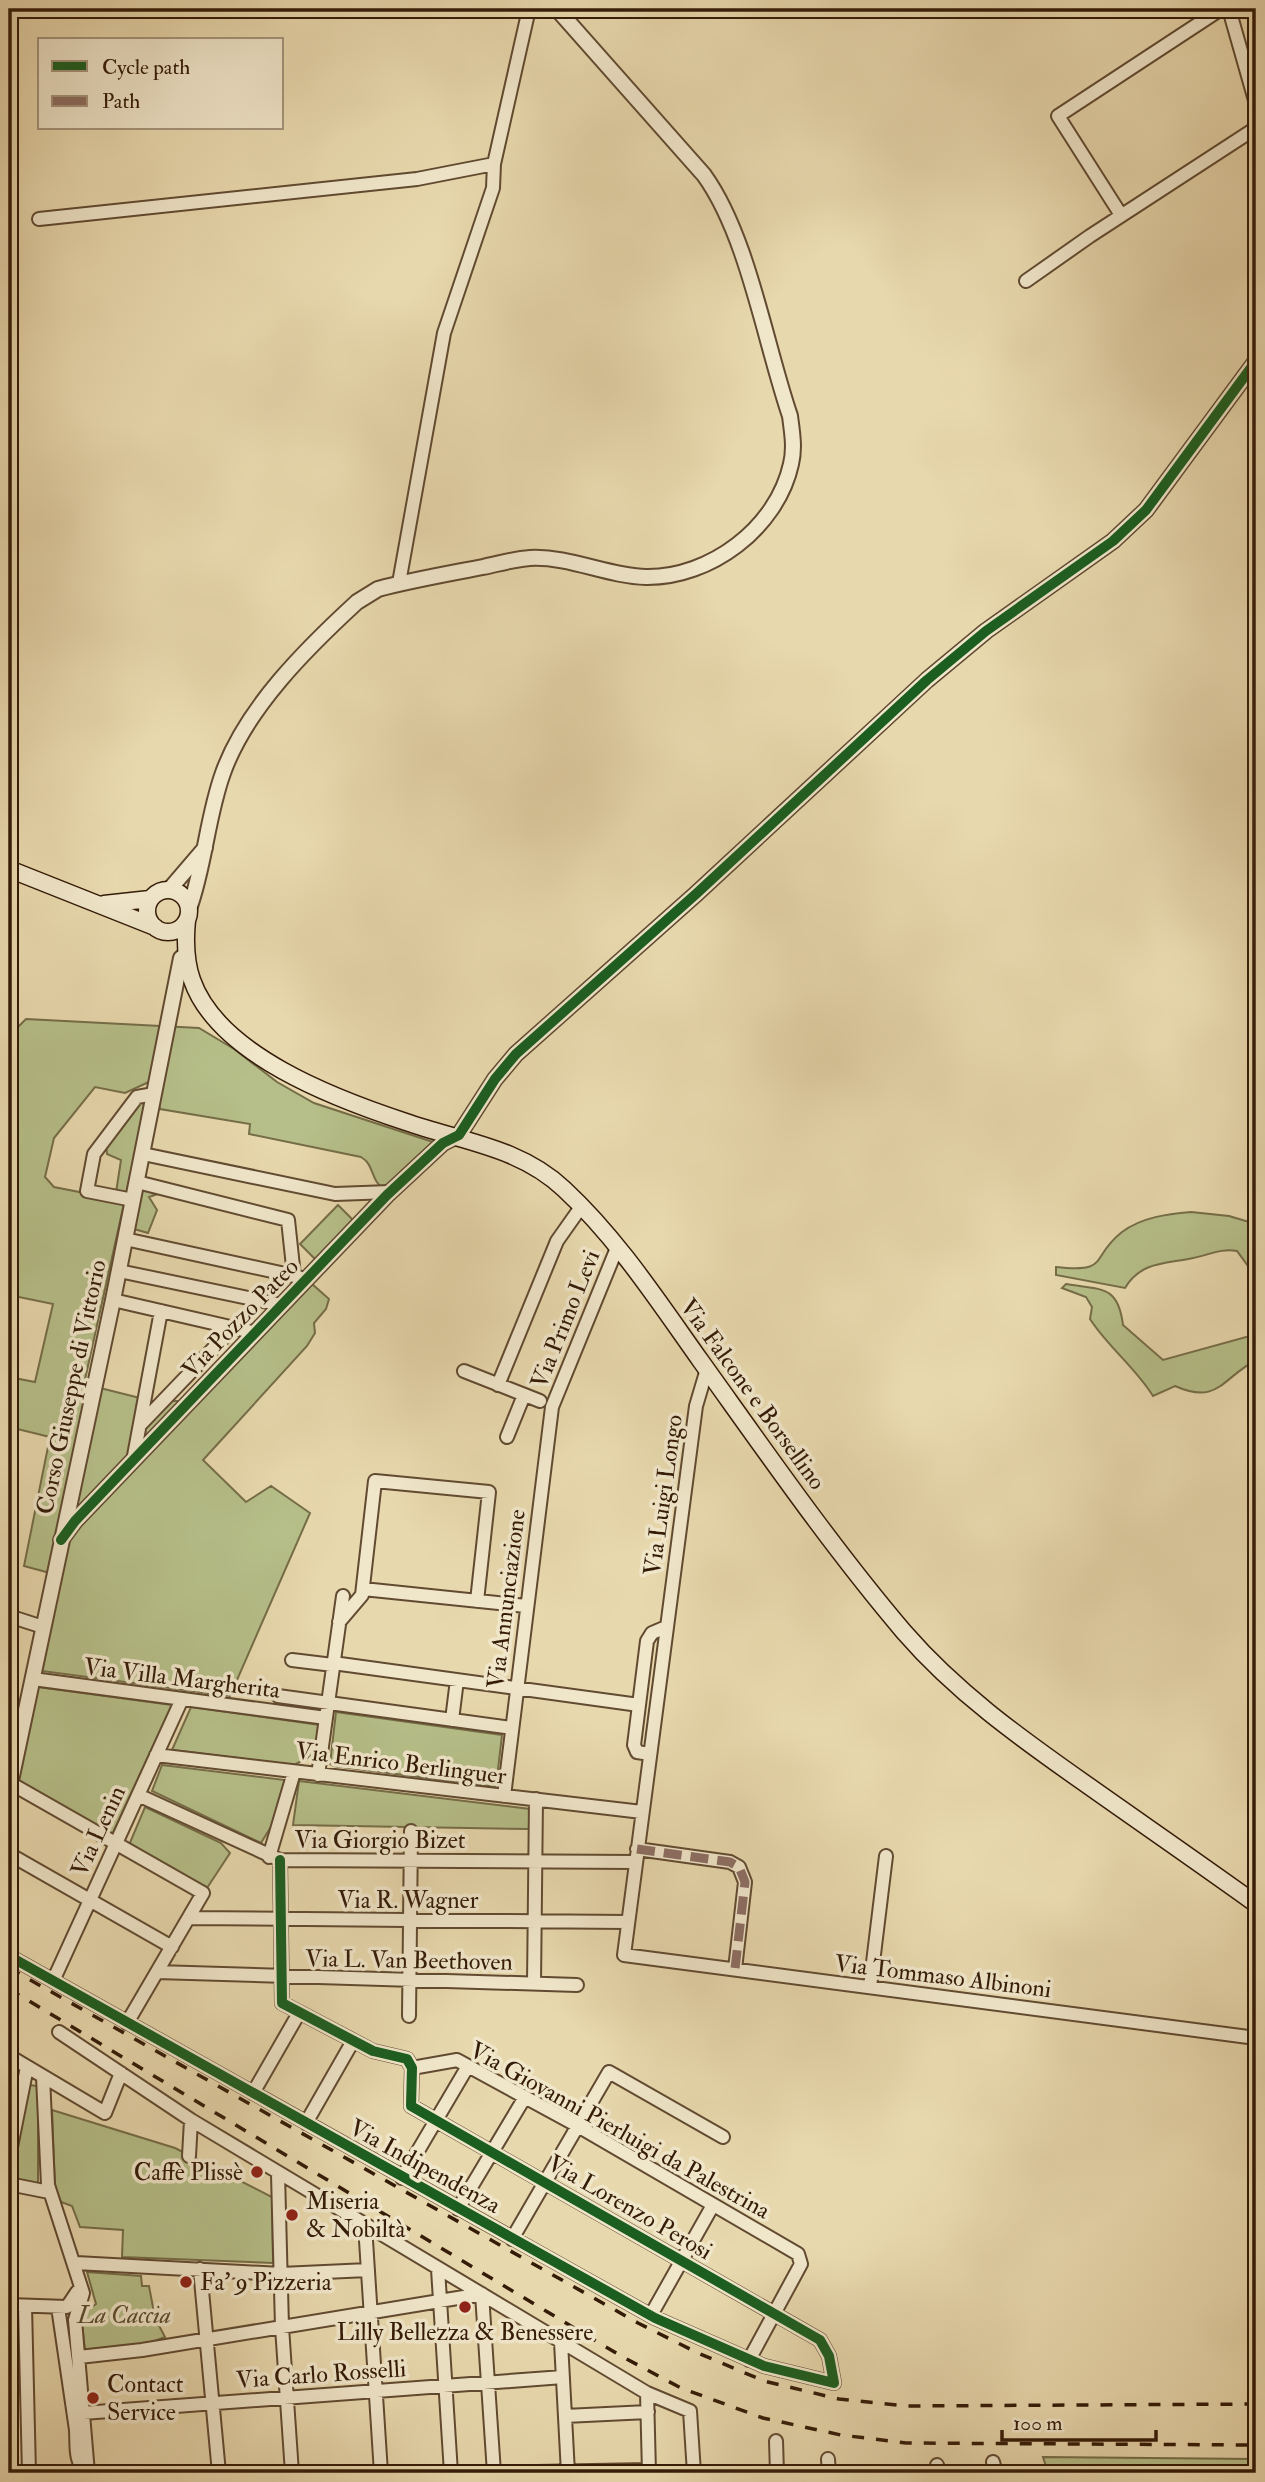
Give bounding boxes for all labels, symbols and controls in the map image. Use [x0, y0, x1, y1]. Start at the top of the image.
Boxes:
legend [38, 38, 284, 130]
text: Cycle path [102, 54, 190, 81]
text: Path [102, 88, 140, 115]
street label: Via Primo Levi [524, 1245, 607, 1393]
street label: Via Pozzo Pateo [175, 1252, 306, 1385]
street label: Corso Giuseppe di Vittorio [29, 1257, 114, 1517]
street label: Via Falcone e Borsellino [673, 1292, 833, 1496]
street label: Via Luigi Longo [637, 1412, 690, 1578]
street label: Via Annunciazione [480, 1508, 533, 1691]
street label: Via Villa Margherita [82, 1651, 283, 1706]
street label: Via Enrico Berlinguer [294, 1735, 508, 1792]
street label: Via Lenin [64, 1781, 133, 1882]
street label: Via Giorgio Bizet [294, 1825, 466, 1856]
street label: Via R. Wagner [337, 1885, 479, 1916]
street label: Via L. Van Beethoven [305, 1943, 513, 1978]
street label: Via Tommaso Albinoni [833, 1948, 1053, 2005]
street label: Via Giovanni Pierluigi da Palestrina [464, 2035, 777, 2227]
street label: Via Indipendenza [344, 2112, 507, 2221]
street label: Via Lorenzo Perosi [542, 2148, 718, 2267]
place label: Caffè Plissè [134, 2157, 243, 2188]
marker: Caffè Plissè [249, 2164, 265, 2180]
place label: Miseria & Nobiltà [306, 2186, 406, 2245]
marker: Miseria & Nobiltà [284, 2207, 300, 2223]
place label: Fa’ 9 Pizzeria [200, 2267, 333, 2298]
marker: Fa’ 9 Pizzeria [178, 2274, 194, 2290]
marker: Lilly Bellezza & Benessere [457, 2299, 473, 2315]
park label: La Caccia [76, 2300, 171, 2331]
place label: Lilly Bellezza & Benessere [337, 2317, 593, 2348]
street label: Via Carlo Rosselli [235, 2353, 407, 2396]
place label: Contact Service [107, 2369, 184, 2428]
marker: Contact Service [85, 2390, 101, 2406]
scale bar [1002, 2398, 1156, 2442]
text: 100 m [1013, 2410, 1063, 2437]

